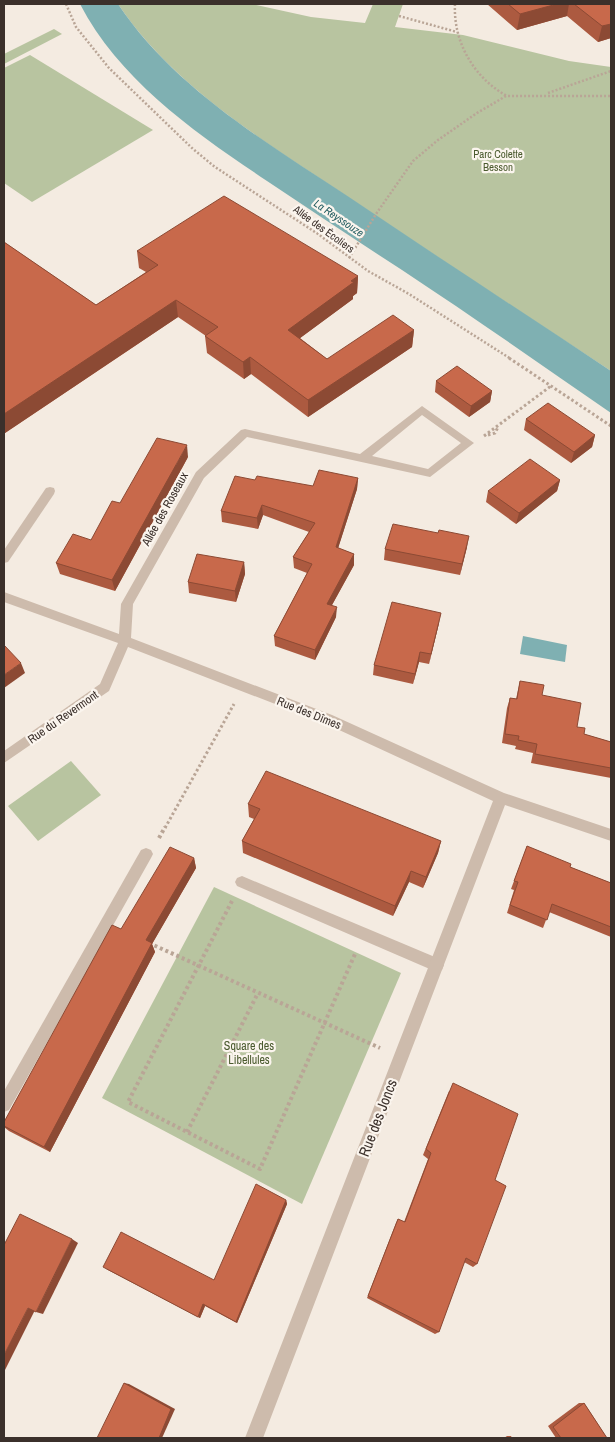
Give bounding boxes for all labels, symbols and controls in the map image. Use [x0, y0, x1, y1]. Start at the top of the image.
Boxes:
park label: Parc Colette Besson [473, 147, 523, 174]
water label: La Reyssouze [311, 196, 367, 240]
street label: Allée des Écoliers [290, 202, 358, 256]
street label: Allée des Roseaux [138, 469, 192, 550]
street label: Rue du Revermont [25, 687, 102, 747]
street label: Rue des Dîmes [275, 693, 344, 733]
park label: Square des Libellules [224, 1038, 274, 1068]
street label: Rue des Joncs [353, 1076, 402, 1160]

